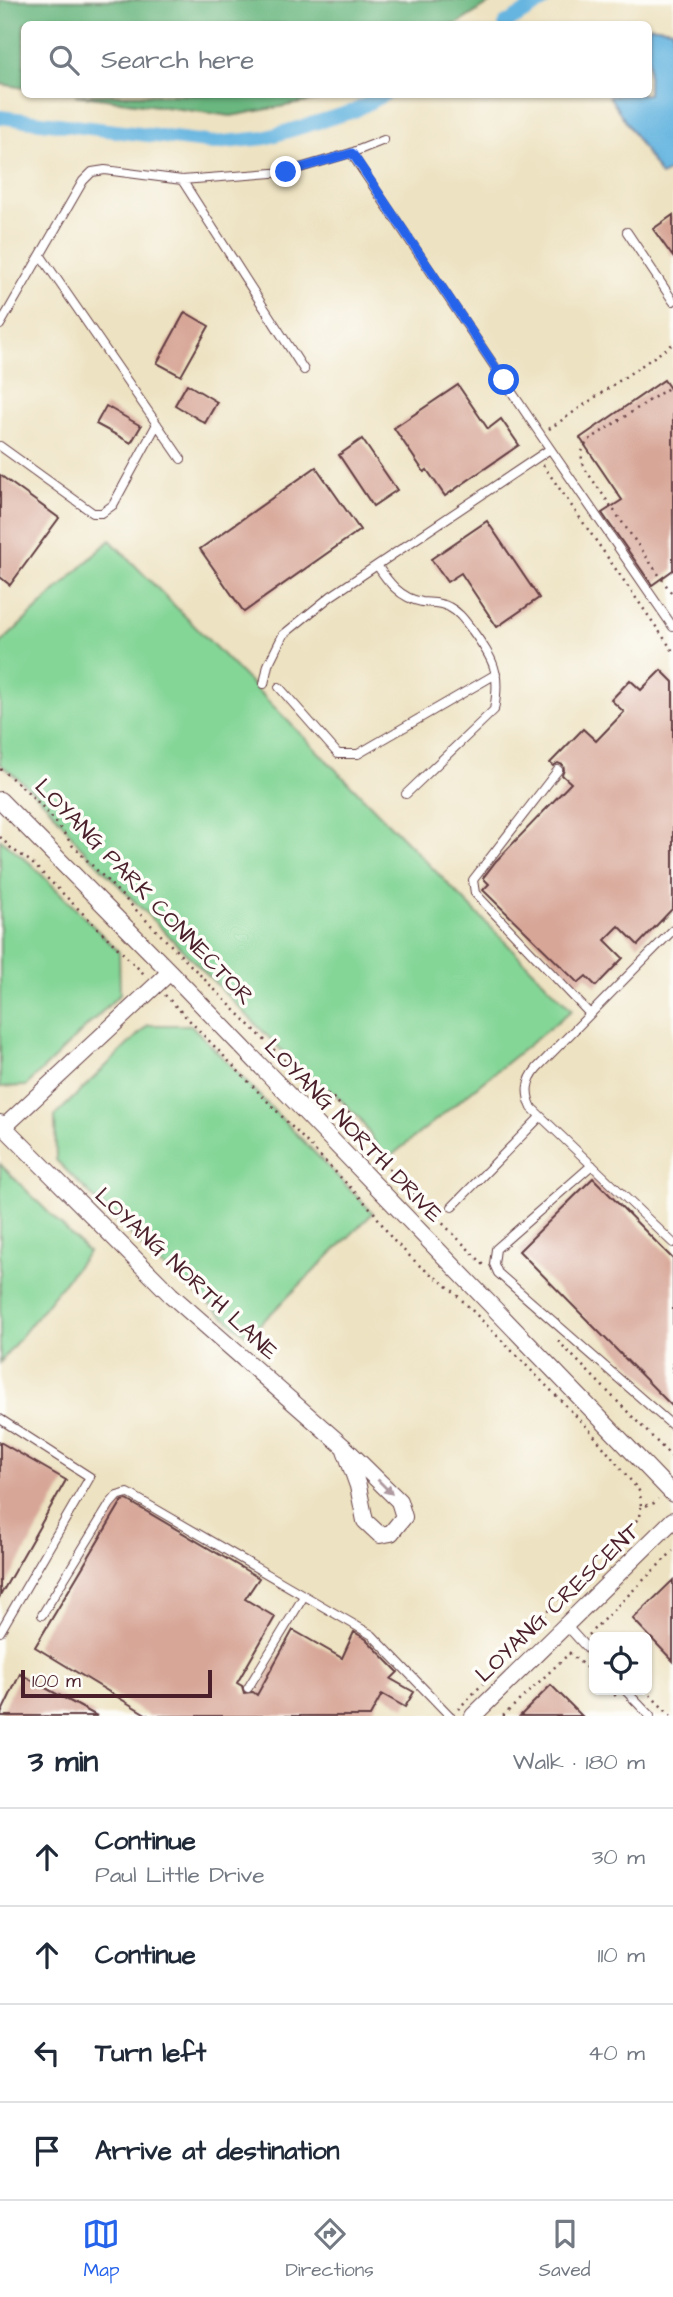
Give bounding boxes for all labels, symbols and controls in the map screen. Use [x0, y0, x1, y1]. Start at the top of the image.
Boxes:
search box [21, 21, 652, 98]
icon: search [45, 41, 83, 79]
text: Search here [101, 42, 254, 78]
route end [270, 156, 301, 187]
route start [488, 364, 519, 395]
street label: LOYANG PARK CONNECTOR [27, 771, 261, 1012]
street label: LOYANG NORTH DRIVE [257, 1032, 450, 1230]
street label: LOYANG NORTH LANE [88, 1180, 285, 1368]
one-way arrow [377, 1479, 393, 1495]
street label: LOYANG CRESCENT [468, 1515, 648, 1690]
map controls [589, 1632, 652, 1695]
button: locate [589, 1632, 652, 1695]
scale bar [21, 1667, 212, 1699]
text: 100 m [32, 1668, 81, 1695]
text: 3 min [28, 1741, 98, 1783]
text: Walk · 180 m [513, 1746, 645, 1778]
text: Continue [95, 1823, 196, 1859]
icon: ahead [28, 1838, 66, 1876]
text: 30 m [592, 1841, 645, 1873]
text: Paul Little Drive [95, 1859, 265, 1891]
icon: ahead [28, 1936, 66, 1974]
text: Continue [95, 1937, 196, 1973]
text: 110 m [597, 1939, 645, 1971]
icon: left [28, 2034, 66, 2072]
text: Turn left [95, 2035, 206, 2071]
text: 40 m [588, 2037, 645, 2069]
icon: arrive [28, 2132, 66, 2170]
text: Arrive at destination [95, 2133, 340, 2169]
tab: Map [82, 2215, 120, 2284]
tab: Directions [285, 2215, 374, 2284]
tab: Saved [539, 2215, 590, 2284]

